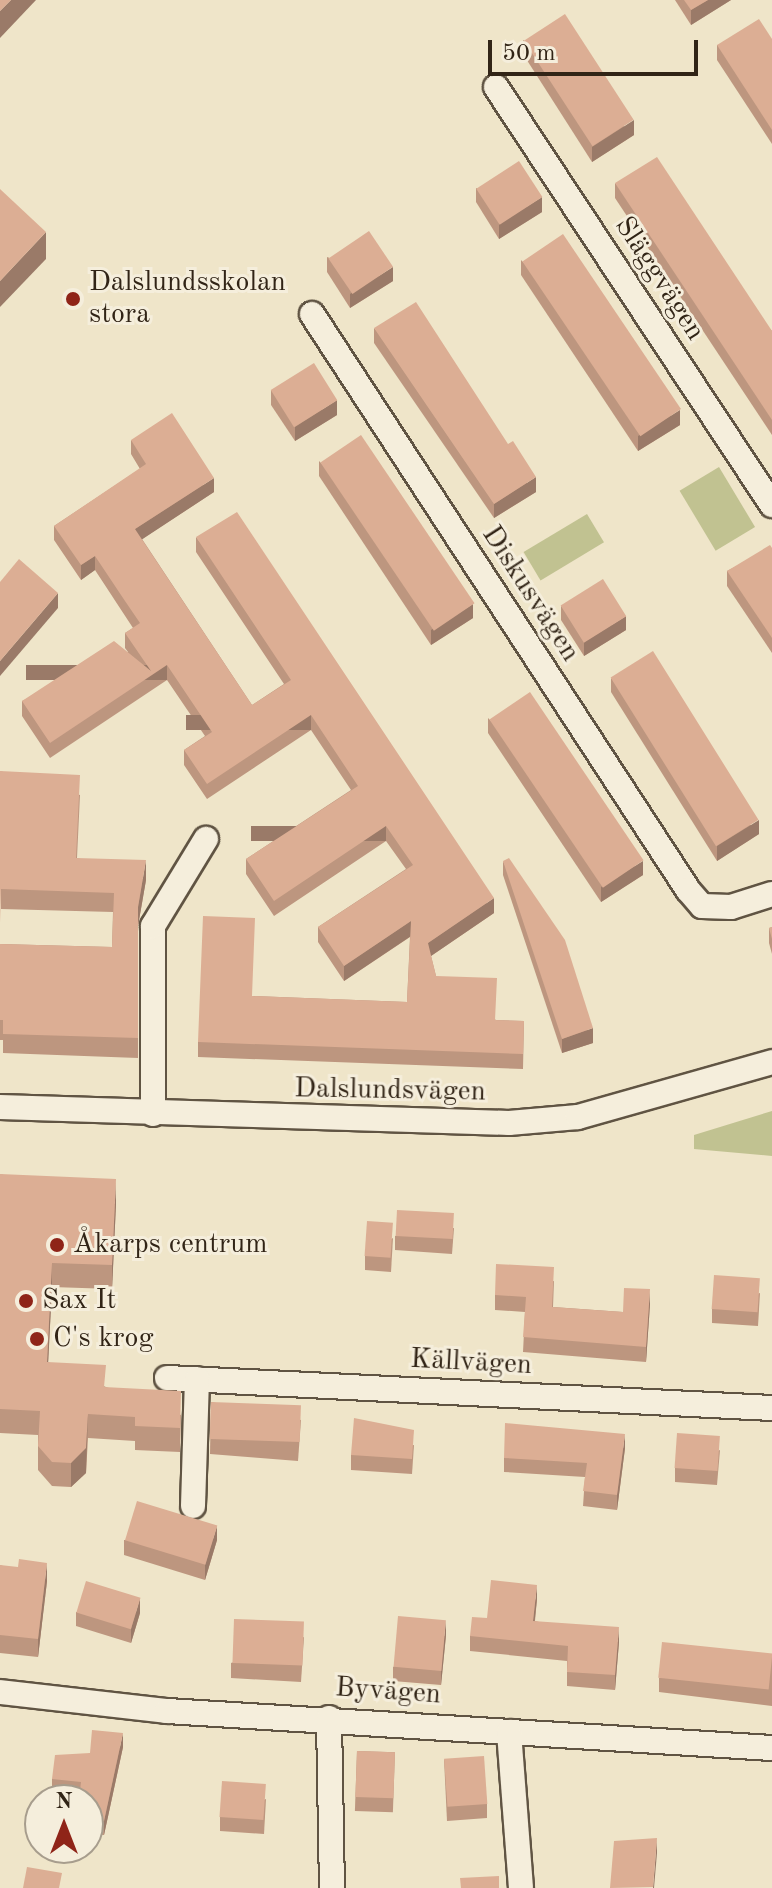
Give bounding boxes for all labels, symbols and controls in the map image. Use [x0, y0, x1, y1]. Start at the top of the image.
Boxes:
scale bar [492, 24, 702, 74]
text: 50 m [502, 42, 556, 66]
street label: Släggvägen [607, 211, 711, 347]
place label: Dalslundsskolan stora [89, 266, 286, 332]
marker: Dalslundsskolan stora [64, 290, 82, 308]
street label: Diskusvägen [474, 520, 586, 668]
street label: Dalslundsvägen [294, 1073, 486, 1109]
place label: Åkarps centrum [73, 1228, 267, 1262]
marker: Åkarps centrum [48, 1236, 66, 1254]
place label: Sax It [42, 1284, 116, 1318]
marker: Sax It [17, 1292, 35, 1310]
place label: C's krog [53, 1322, 154, 1356]
marker: C's krog [28, 1330, 46, 1348]
street label: Källvägen [409, 1343, 533, 1383]
street label: Byvägen [334, 1672, 442, 1712]
north arrow [24, 1784, 104, 1864]
text: N [56, 1791, 72, 1813]

